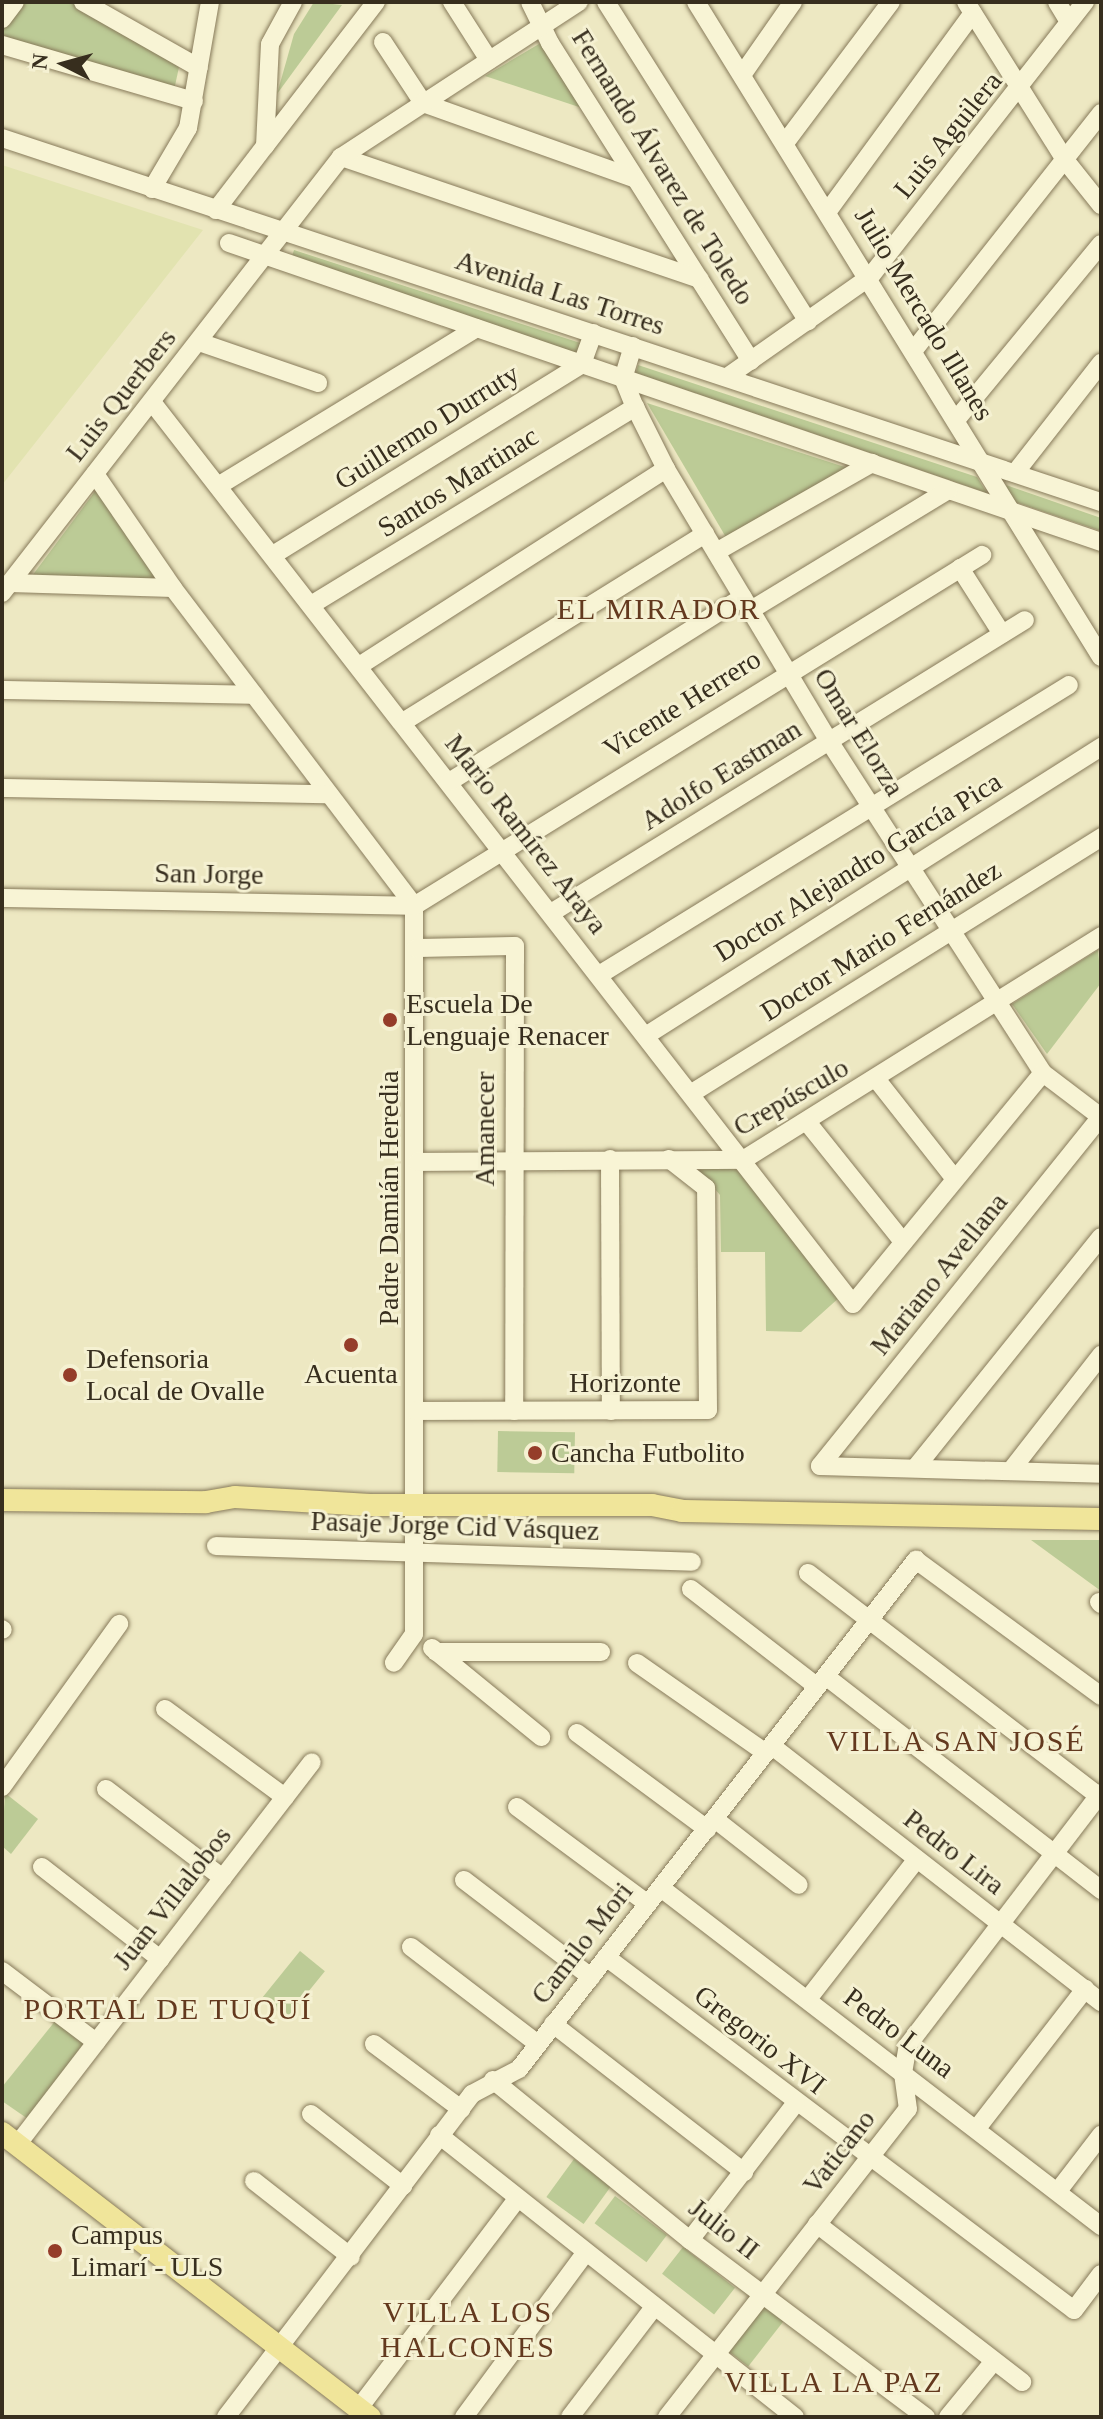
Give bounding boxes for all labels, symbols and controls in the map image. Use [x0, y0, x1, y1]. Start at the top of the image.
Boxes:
street label: Fernando Álvarez de Toledo [564, 23, 762, 311]
north arrow [24, 24, 104, 104]
text: N [26, 52, 53, 71]
street label: Luis Aguilera [886, 64, 1010, 206]
street label: Julio Mercado Illanes [847, 201, 1001, 427]
street label: Avenida Las Torres [451, 243, 669, 343]
street label: Luis Querbers [59, 322, 183, 468]
street label: Guillermo Durruty [329, 357, 525, 497]
street label: Santos Martinac [372, 419, 544, 545]
district label: EL MIRADOR [556, 591, 762, 627]
street label: Vicente Herrero [597, 642, 767, 766]
street label: Omar Elorza [807, 662, 911, 802]
street label: Adolfo Eastman [635, 712, 807, 838]
street label: Mario Ramírez Araya [437, 727, 615, 941]
street label: Doctor Alejandro García Pica [708, 764, 1008, 970]
street label: Doctor Mario Fernández [755, 853, 1007, 1029]
street label: San Jorge [154, 856, 264, 892]
place label: Escuela De Lenguaje Renacer [406, 987, 609, 1053]
marker: Escuela De Lenguaje Renacer [381, 1011, 399, 1029]
street label: Crepúsculo [727, 1051, 855, 1143]
street label: Padre Damián Heredia [372, 1071, 406, 1325]
street label: Amanecer [468, 1071, 502, 1187]
street label: Mariano Avellana [863, 1185, 1015, 1363]
marker: Acuenta [342, 1336, 360, 1354]
place label: Defensoria Local de Ovalle [86, 1342, 265, 1408]
place label: Acuenta [304, 1357, 398, 1391]
marker: Defensoria Local de Ovalle [61, 1366, 79, 1384]
street label: Horizonte [569, 1366, 681, 1400]
place label: Cancha Futbolito [551, 1436, 745, 1470]
marker: Cancha Futbolito [526, 1444, 544, 1462]
street label: Pasaje Jorge Cid Vásquez [310, 1504, 600, 1548]
district label: VILLA SAN JOSÉ [825, 1723, 1087, 1759]
street label: Pedro Lira [897, 1802, 1011, 1902]
street label: Juan Villalobos [105, 1819, 239, 1977]
street label: Camilo Mori [524, 1875, 640, 2011]
street label: Gregorio XVI [687, 1978, 833, 2102]
street label: Pedro Luna [837, 1981, 961, 2085]
district label: PORTAL DE TUQUÍ [23, 1991, 313, 2027]
street label: Vaticano [796, 2103, 882, 2201]
street label: Julio II [682, 2191, 766, 2267]
place label: Campus Limarí - ULS [71, 2218, 223, 2284]
marker: Campus Limarí - ULS [46, 2242, 64, 2260]
district label: VILLA LOS HALCONES [380, 2294, 556, 2364]
district label: VILLA LA PAZ [723, 2364, 945, 2400]

